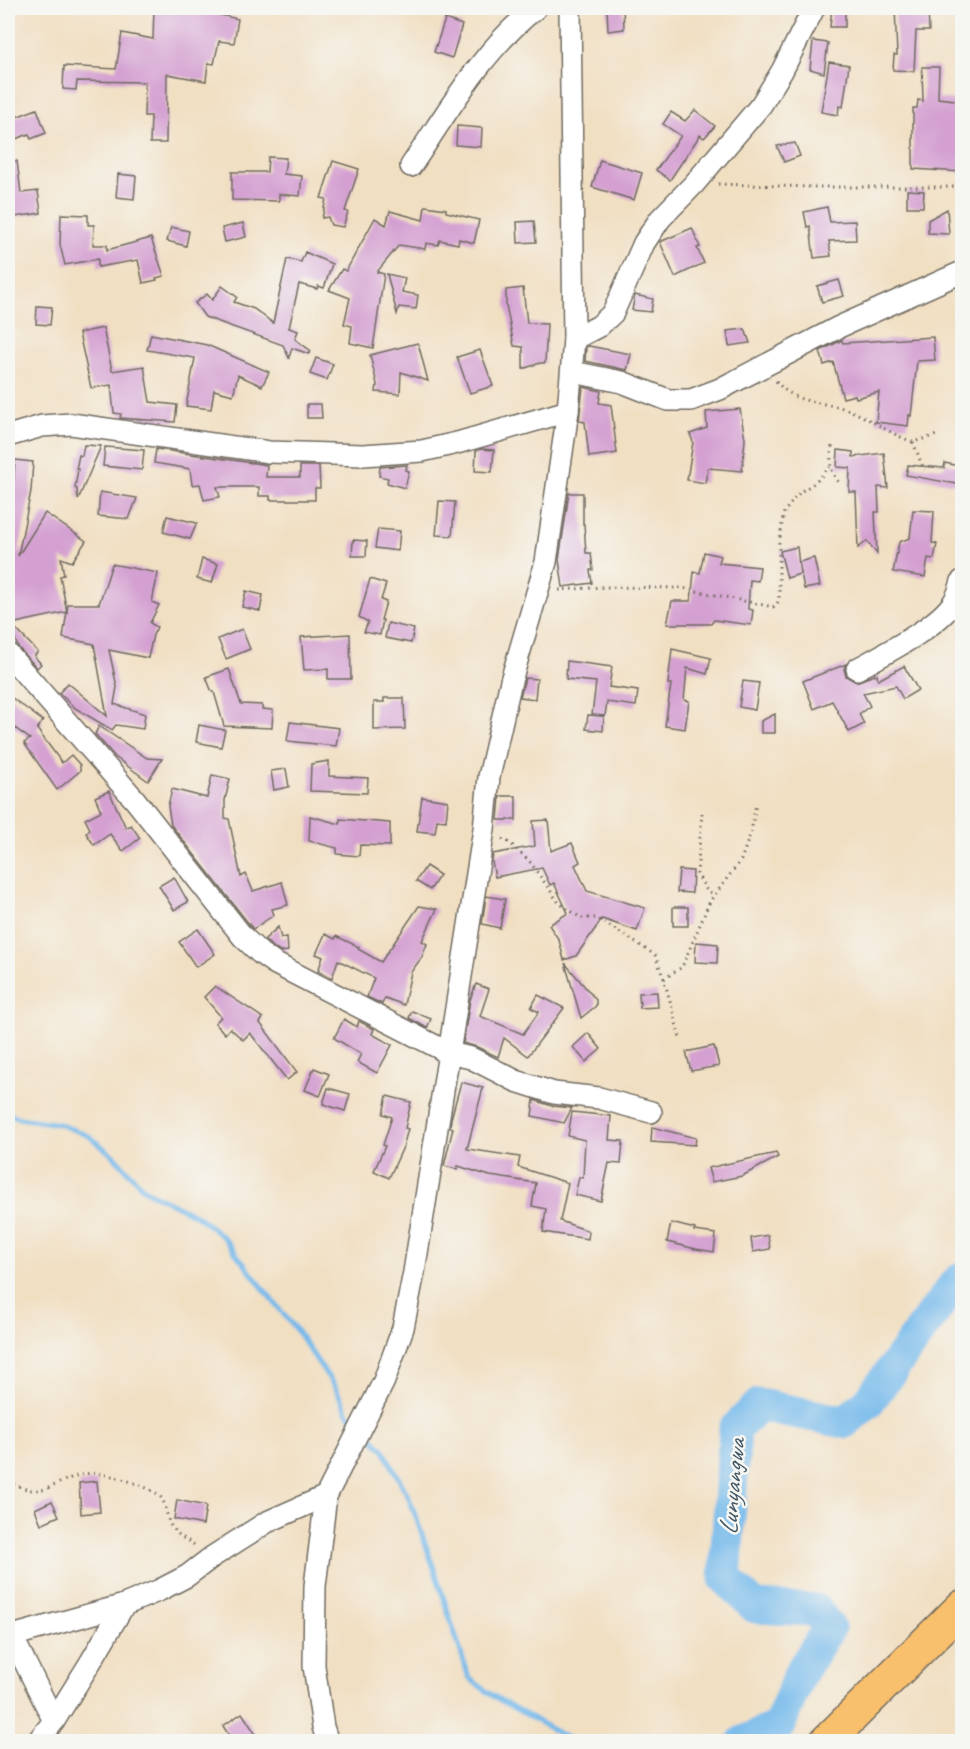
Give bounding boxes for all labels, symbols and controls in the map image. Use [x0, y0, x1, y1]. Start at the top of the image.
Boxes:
water label: Lunyangwa [711, 1435, 753, 1536]

